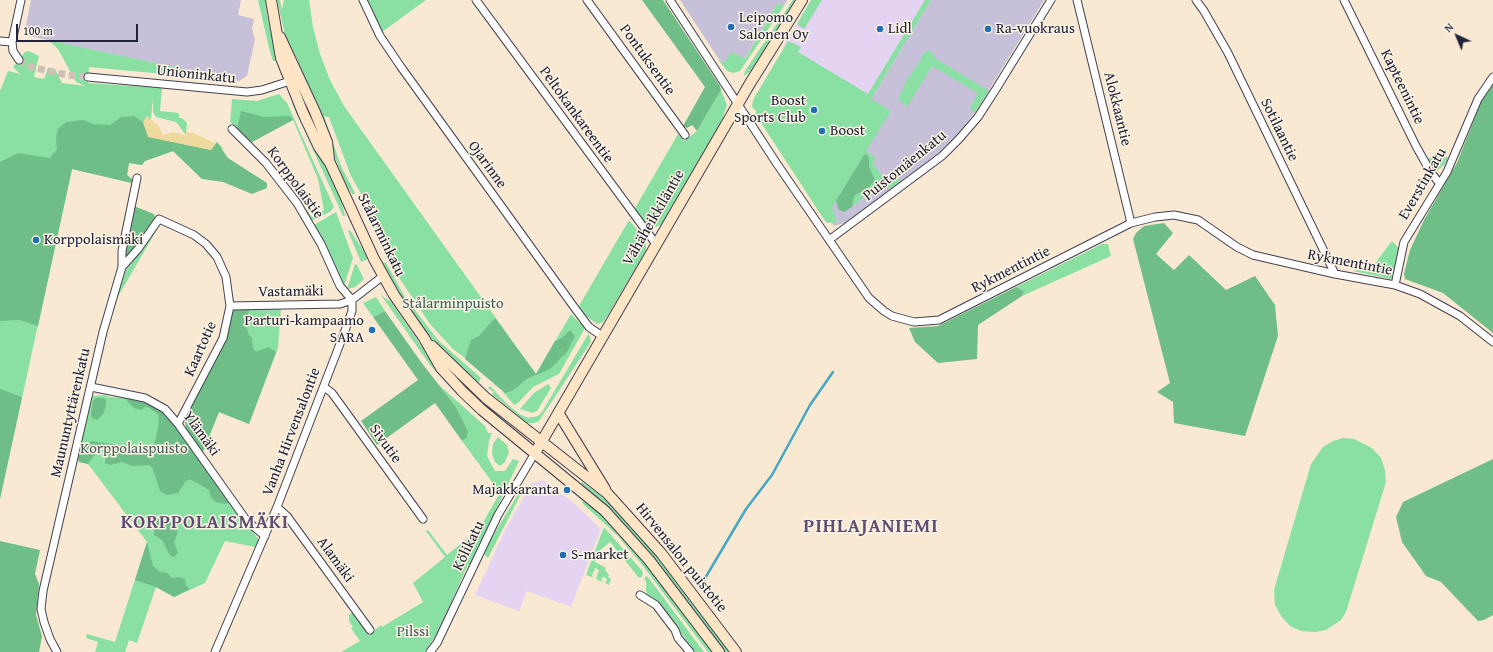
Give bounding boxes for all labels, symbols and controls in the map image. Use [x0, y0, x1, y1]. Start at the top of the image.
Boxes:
place label: Leipomo Salonen Oy [739, 9, 809, 44]
scale bar [18, 16, 140, 42]
north arrow [1437, 16, 1477, 56]
text: N [1440, 19, 1457, 36]
place label: Lidl [888, 20, 912, 38]
place label: Ra-vuokraus [996, 20, 1075, 38]
street label: Pontuksentie [615, 21, 679, 99]
text: 100 m [23, 22, 53, 39]
marker: Leipomo Salonen Oy [726, 22, 736, 32]
marker: Lidl [875, 24, 885, 34]
marker: Ra-vuokraus [983, 24, 993, 34]
street label: Kapteenintie [1376, 47, 1428, 127]
street label: Unioninkatu [156, 62, 236, 88]
street label: Peltokankareentie [535, 63, 617, 167]
street label: Alokkaantie [1099, 70, 1135, 148]
place label: Boost Sports Club [734, 92, 806, 127]
street label: Sotilaantie [1256, 96, 1302, 164]
marker: Boost Sports Club [809, 105, 819, 115]
place label: Boost [830, 122, 865, 140]
marker: Boost [817, 126, 827, 136]
street label: Puistomäenkatu [860, 127, 950, 205]
street label: Ojarinne [464, 138, 510, 192]
street label: Korppolaistie [263, 144, 327, 222]
street label: Everstinkatu [1395, 145, 1451, 223]
street label: Vähäheikkiläntie [619, 167, 689, 269]
street label: Stålarminkatu [353, 191, 409, 279]
place label: Korppolaismäki [44, 231, 143, 249]
marker: Korppolaismäki [31, 235, 41, 245]
street label: Rykmentintie [969, 242, 1053, 298]
street label: Rykmentintie [1306, 246, 1394, 280]
street label: Vastamäki [258, 282, 324, 302]
park label: Stålarminpuisto [402, 295, 504, 313]
place label: Parturi-kampaamo SARA [245, 312, 364, 347]
street label: Kaartotie [181, 319, 221, 379]
marker: Parturi-kampaamo SARA [367, 325, 377, 335]
street label: Maununtyttärenkatu [47, 346, 95, 480]
street label: Vanha Hirvensalontie [259, 365, 325, 499]
street label: Ylämäki [179, 408, 223, 460]
street label: Sivutie [365, 421, 405, 467]
park label: Korppolaispuisto [80, 440, 188, 458]
place label: Majakkaranta [472, 481, 559, 499]
marker: Majakkaranta [562, 485, 572, 495]
street label: Hirvensalon puistotie [631, 500, 731, 616]
district label: KORPPOLAISMÄKI [121, 512, 289, 534]
district label: PIHLAJANIEMI [803, 516, 939, 538]
street label: Kölikatu [449, 518, 489, 574]
street label: Alamäki [313, 534, 357, 586]
place label: S-market [571, 546, 629, 564]
marker: S-market [558, 550, 568, 560]
park label: Pilssi [397, 623, 429, 641]

